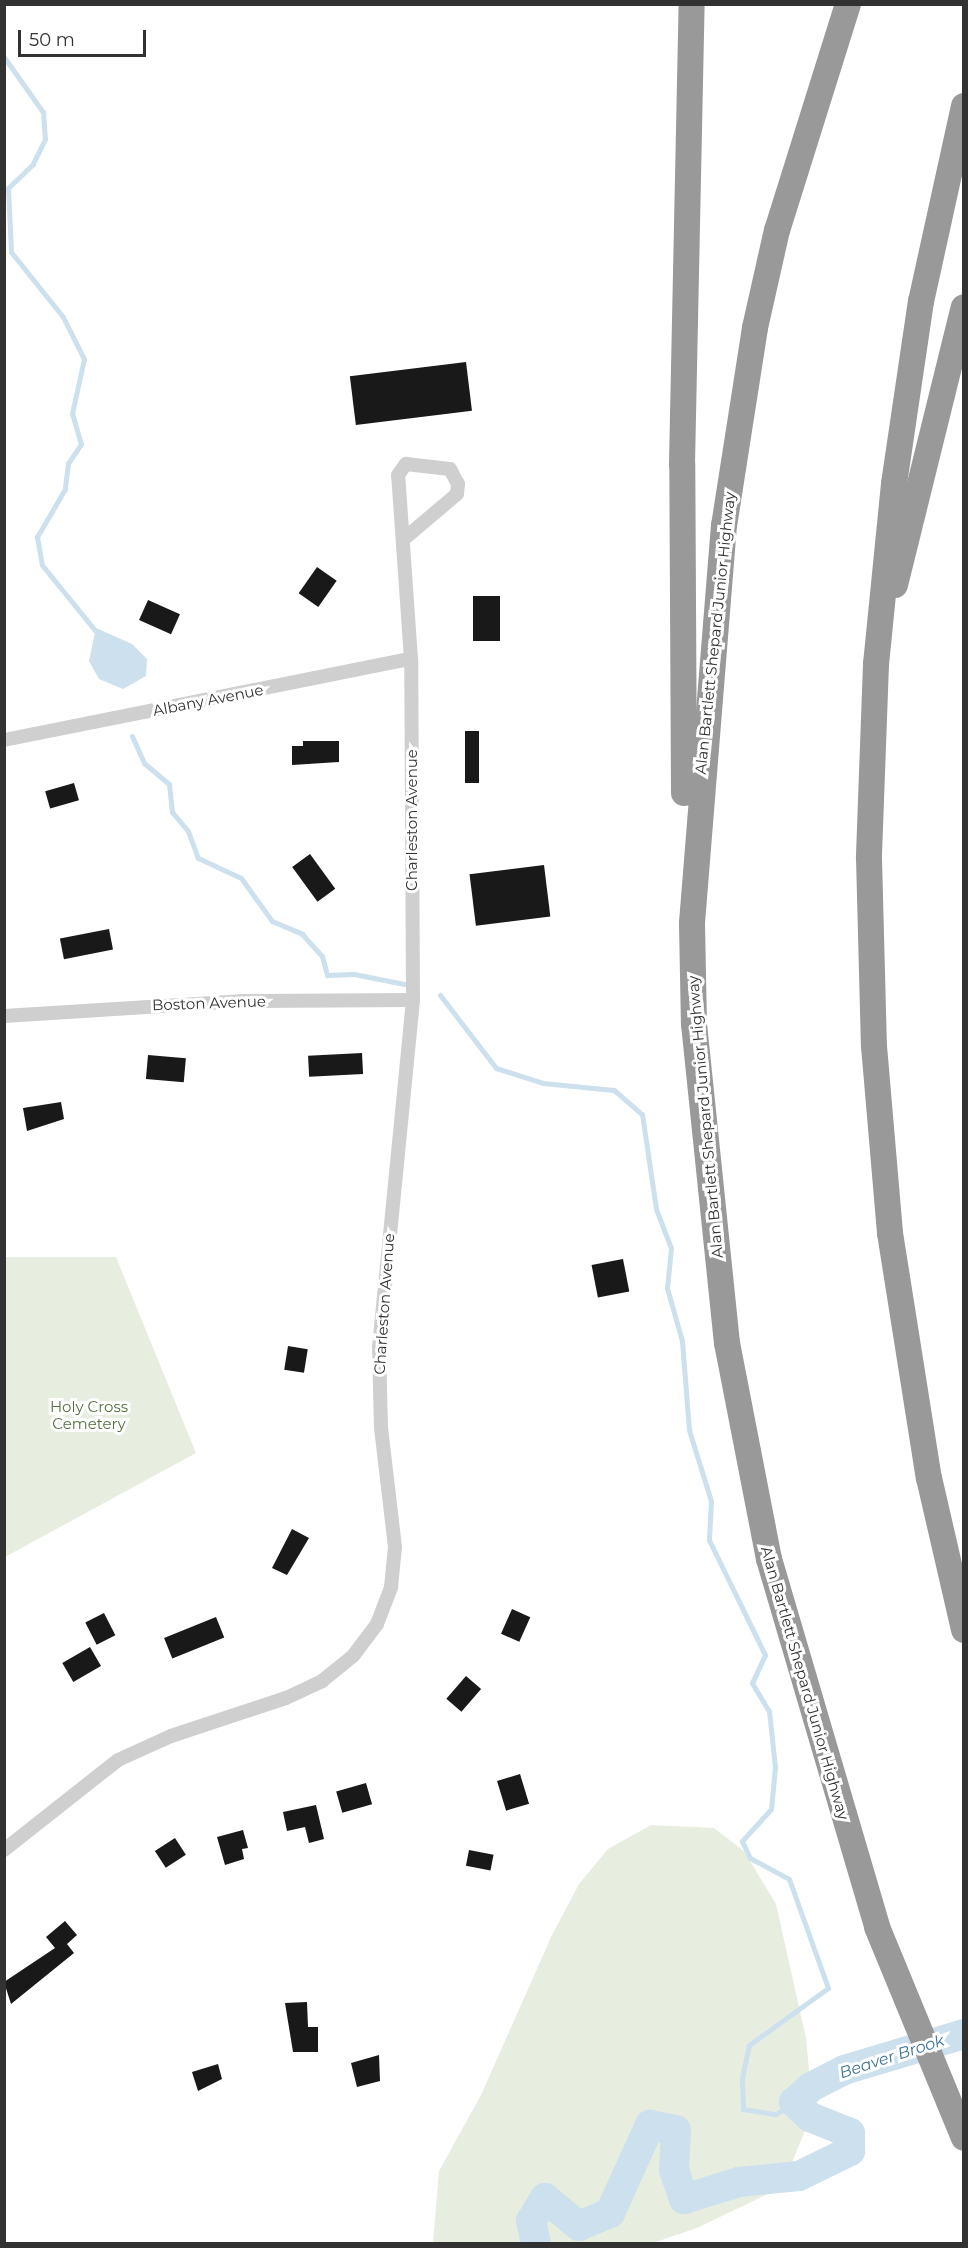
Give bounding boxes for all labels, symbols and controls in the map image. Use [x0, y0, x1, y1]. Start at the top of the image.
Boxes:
scale bar [21, 18, 148, 56]
text: 50 m [29, 29, 75, 51]
street label: Alan Bartlett Shepard Junior Highway [691, 491, 739, 775]
street label: Albany Avenue [151, 680, 265, 720]
street label: Charleston Avenue [403, 749, 421, 891]
street label: Alan Bartlett Shepard Junior Highway [684, 975, 726, 1259]
street label: Boston Avenue [152, 992, 266, 1014]
street label: Charleston Avenue [370, 1233, 398, 1375]
park label: Holy Cross Cemetery [50, 1397, 128, 1432]
street label: Alan Bartlett Shepard Junior Highway [757, 1544, 853, 1822]
water label: Beaver Brook [837, 2031, 947, 2083]

